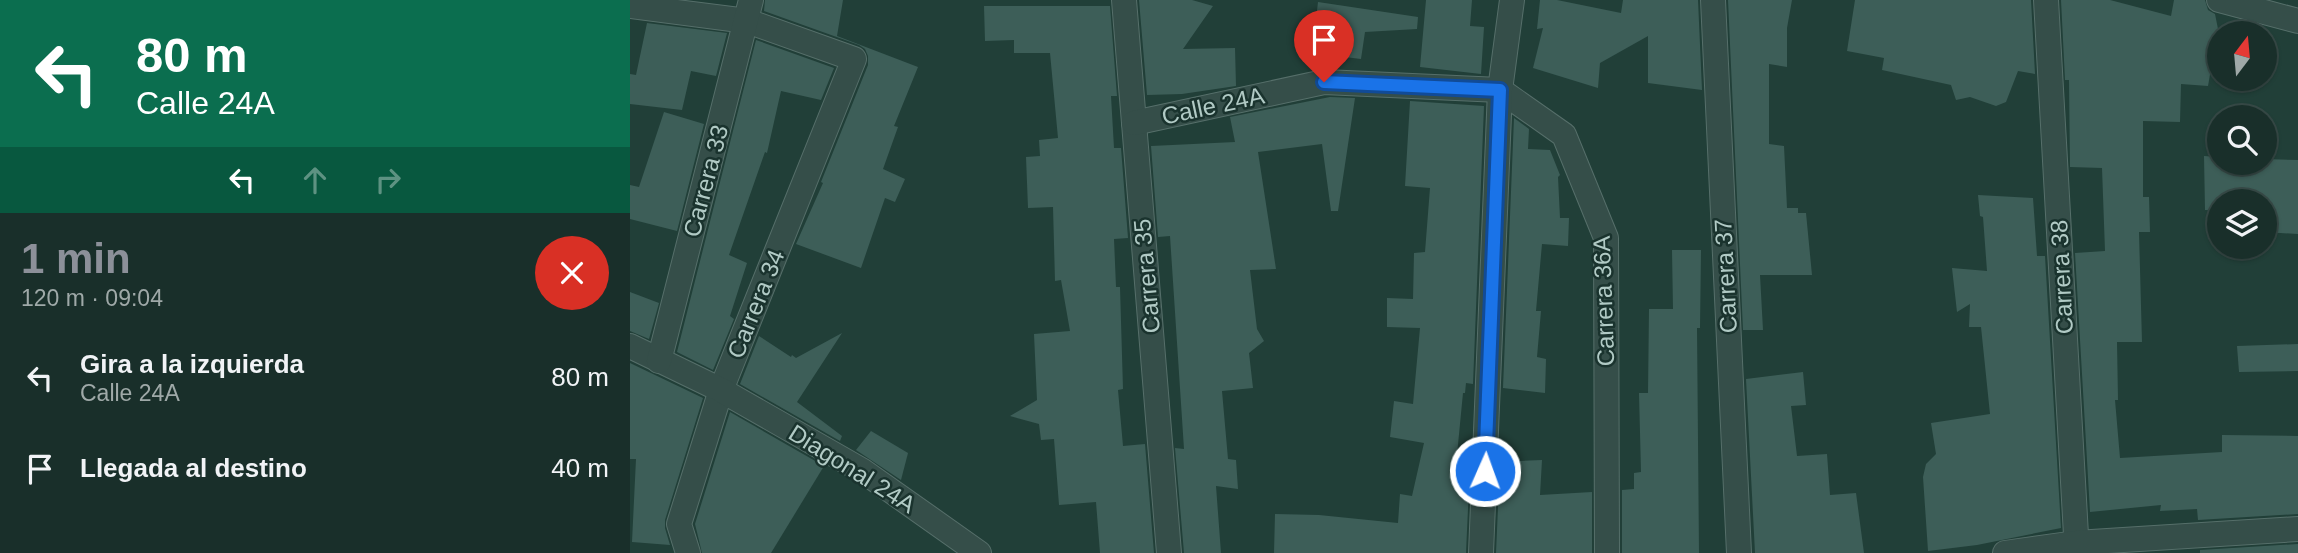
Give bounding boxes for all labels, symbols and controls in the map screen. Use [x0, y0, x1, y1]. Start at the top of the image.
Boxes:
pin [1294, 10, 1354, 82]
icon: arrive [1305, 21, 1343, 59]
north arrow [2207, 21, 2277, 91]
map controls [2207, 21, 2277, 259]
icon: left [21, 28, 112, 119]
text: 80 m [136, 28, 248, 82]
street label: Calle 24A [1159, 81, 1267, 130]
text: Calle 24A [136, 85, 275, 121]
button: search [2207, 105, 2277, 175]
street label: Carrera 33 [678, 122, 733, 240]
icon: left [223, 161, 261, 199]
icon: ahead [296, 161, 334, 199]
icon: right [369, 161, 407, 199]
button: layers [2207, 189, 2277, 259]
street label: Carrera 35 [1128, 218, 1165, 334]
street label: Carrera 37 [1709, 218, 1742, 334]
street label: Carrera 38 [2045, 219, 2078, 335]
text: 1 min [21, 235, 131, 282]
street label: Carrera 36A [1588, 235, 1619, 367]
button: close [535, 236, 609, 310]
street label: Carrera 34 [722, 246, 790, 362]
text: 120 m · 09:04 [21, 285, 163, 311]
text: Gira a la izquierda [80, 349, 304, 379]
icon: left [21, 359, 59, 397]
text: 80 m [551, 362, 609, 392]
text: Calle 24A [80, 380, 180, 406]
street label: Diagonal 24A [784, 419, 921, 518]
position arrow [1448, 434, 1522, 508]
icon: arrive [21, 450, 59, 488]
text: Llegada al destino [80, 453, 307, 483]
text: 40 m [551, 453, 609, 483]

